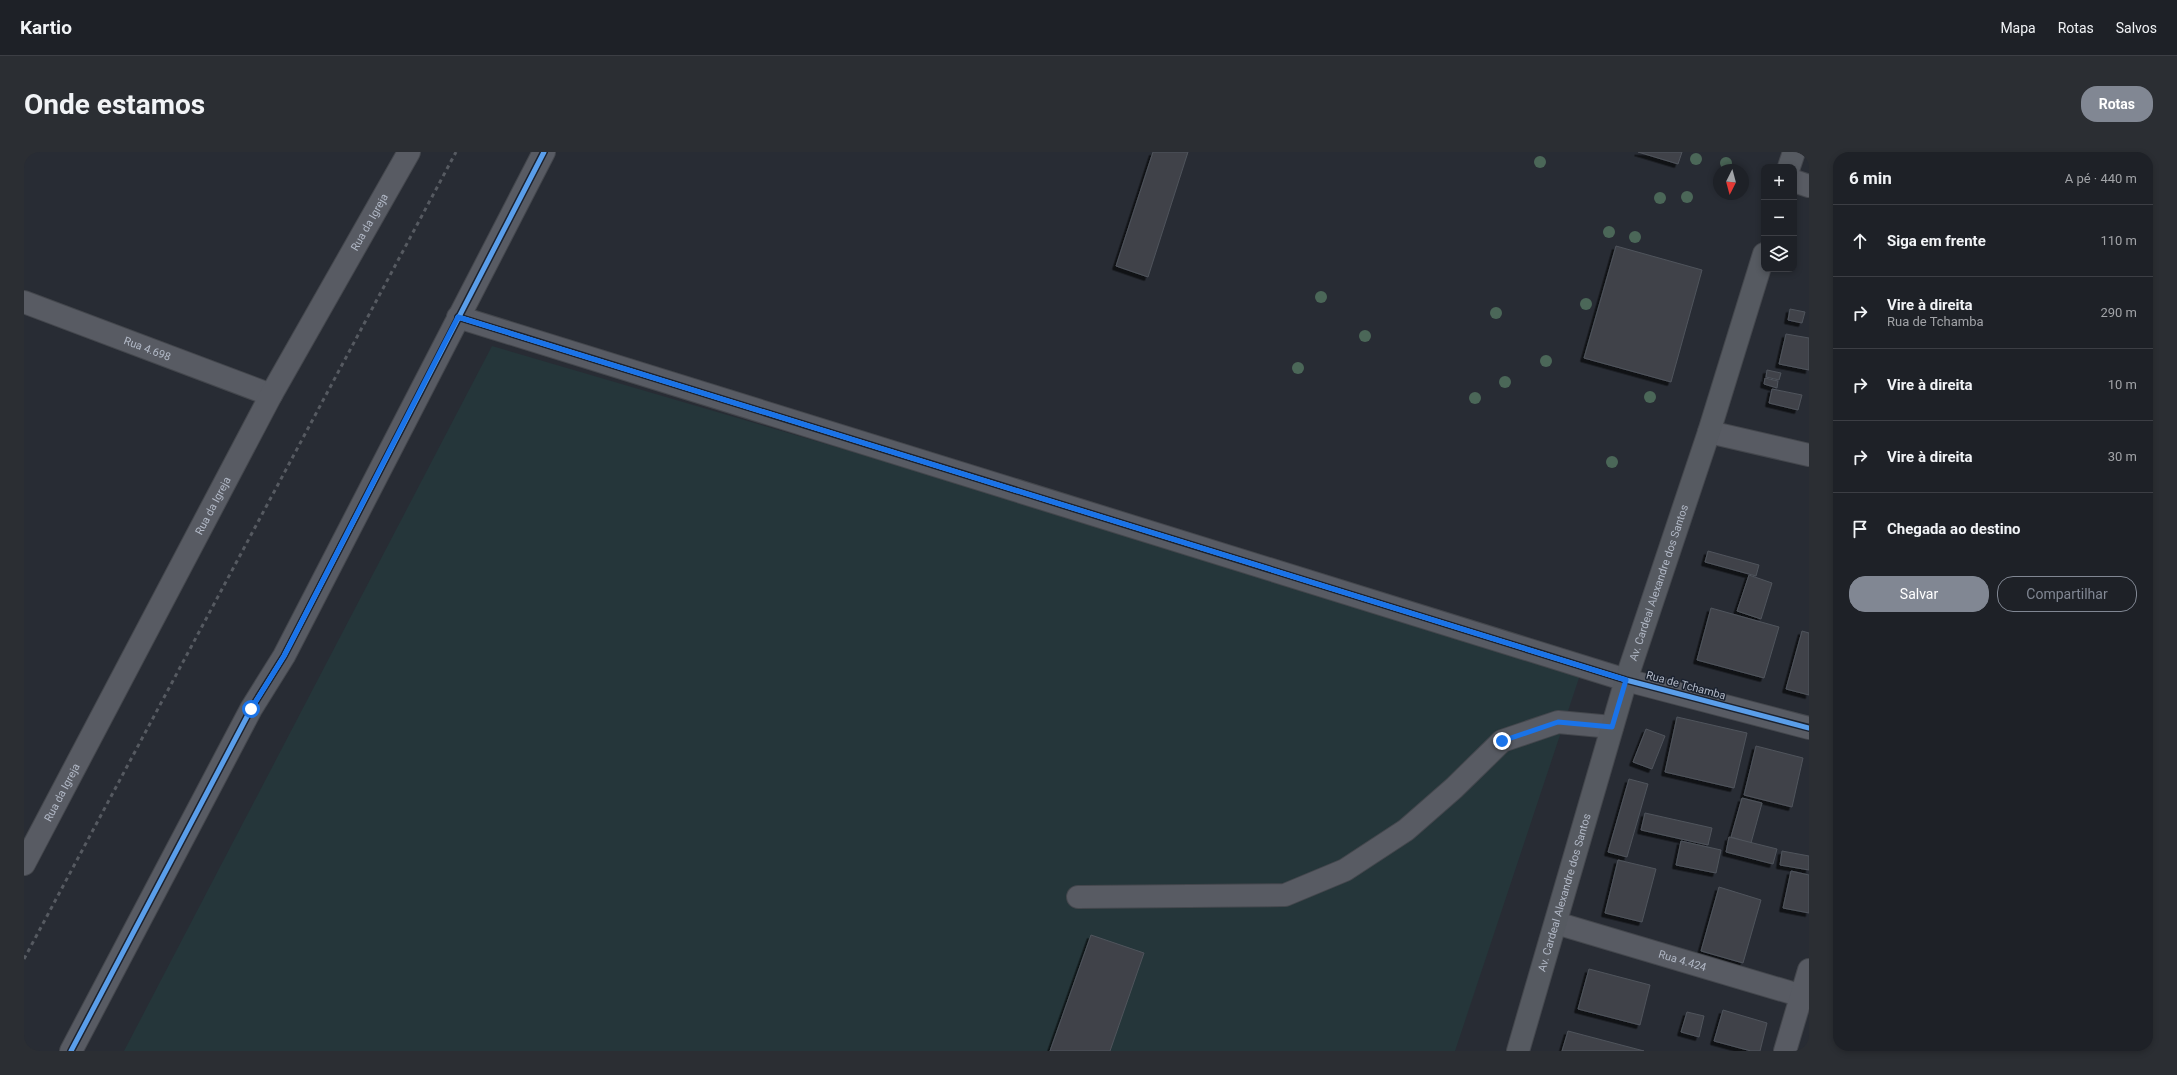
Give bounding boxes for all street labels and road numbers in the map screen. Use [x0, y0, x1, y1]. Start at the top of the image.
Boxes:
street label: Rua da Igreja [348, 191, 391, 253]
street label: Rua 4.698 [122, 334, 173, 364]
street label: Rua da Igreja [193, 475, 234, 537]
street label: Av. Cardeal Alexandre dos Santos [1627, 503, 1691, 663]
street label: Rua de Tchamba [1645, 669, 1727, 702]
street label: Rua da Igreja [42, 761, 83, 824]
street label: Av. Cardeal Alexandre dos Santos [1535, 812, 1594, 973]
street label: Rua 4.424 [1657, 948, 1708, 974]

